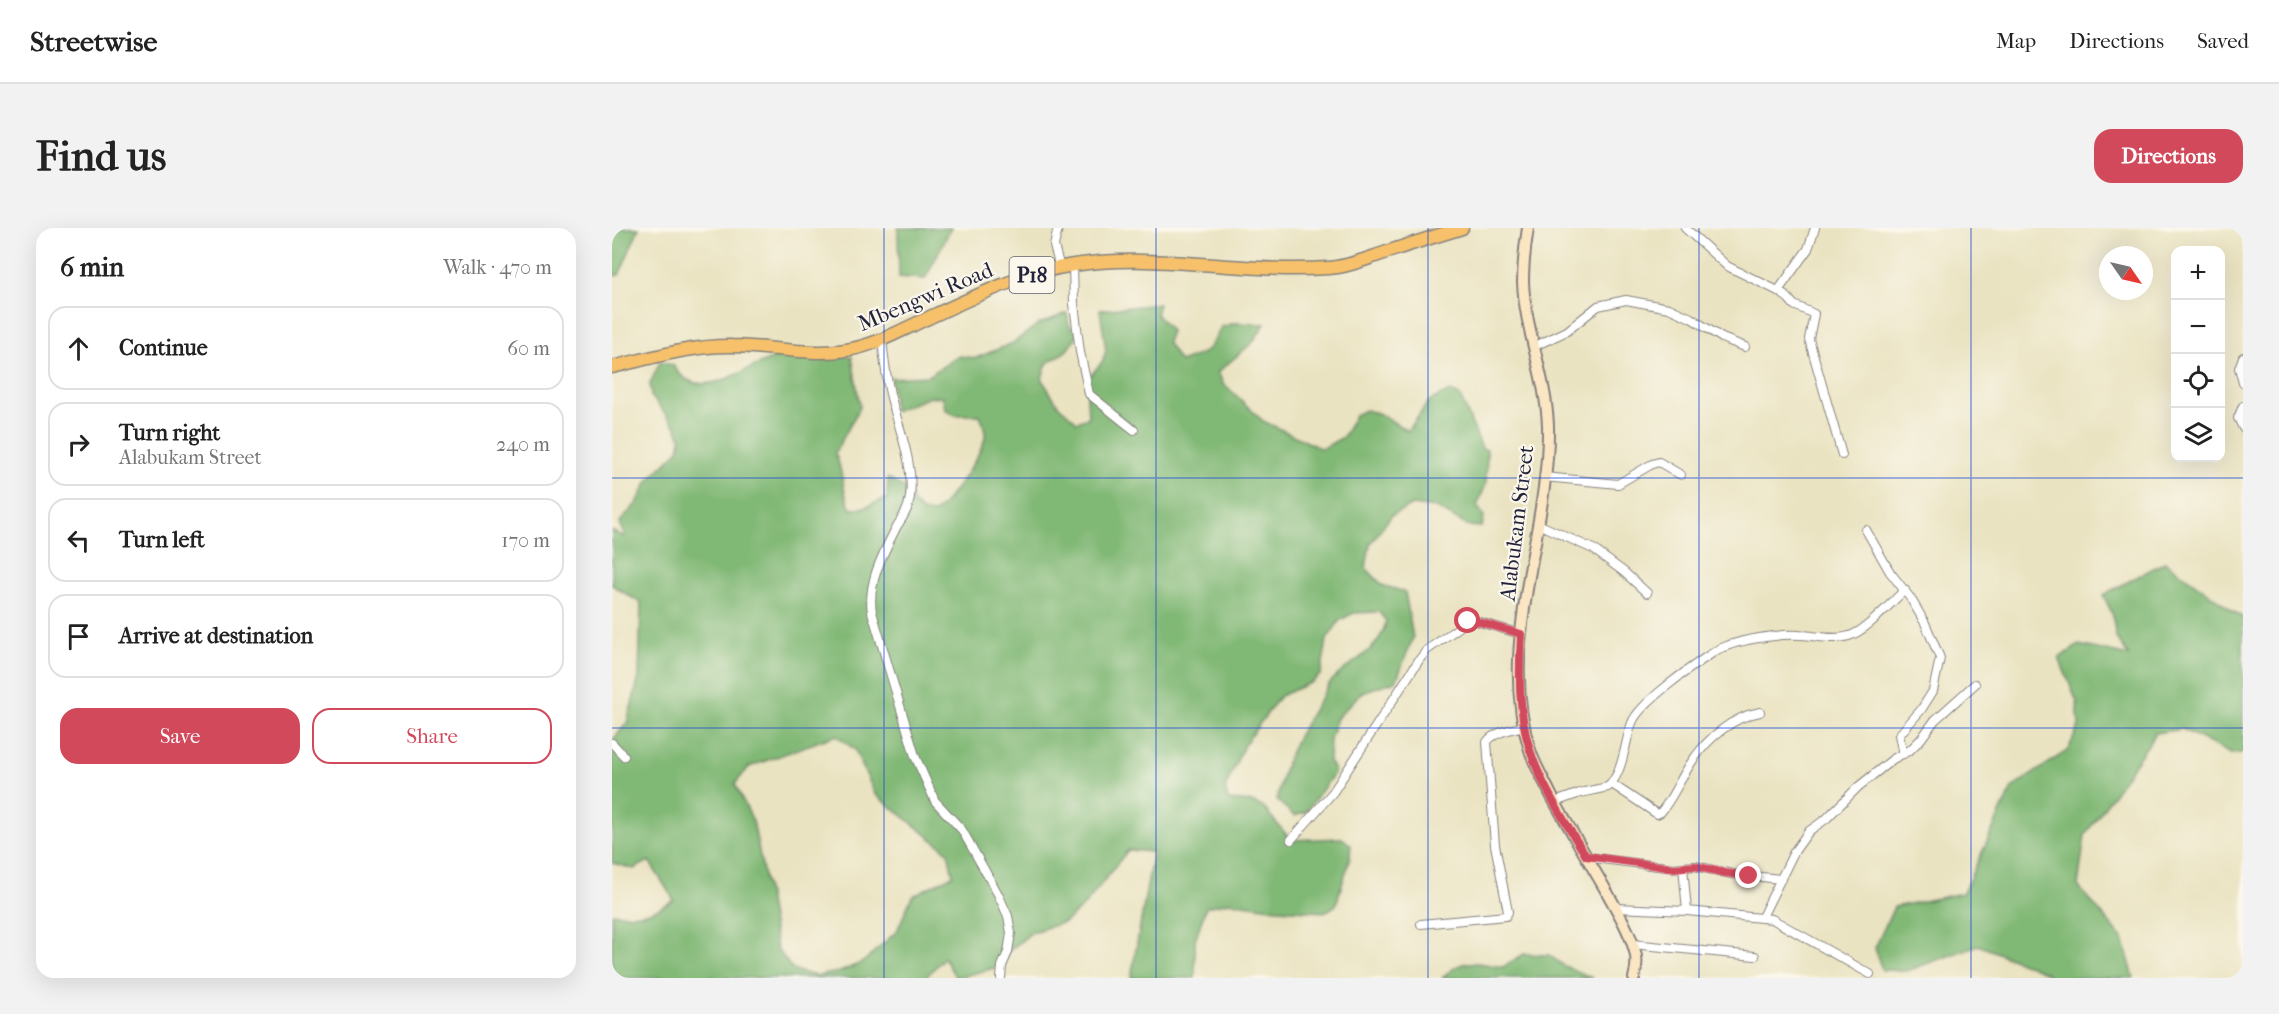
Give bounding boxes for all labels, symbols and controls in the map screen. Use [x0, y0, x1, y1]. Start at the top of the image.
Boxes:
text: Streetwise [30, 25, 157, 58]
text: Map [1996, 29, 2036, 53]
text: Directions [2069, 29, 2164, 53]
text: Saved [2197, 29, 2249, 53]
button: Directions [2094, 129, 2243, 183]
text: Find us [36, 132, 166, 181]
north arrow [2099, 246, 2153, 300]
map controls [2171, 246, 2225, 462]
button: + [2171, 246, 2225, 300]
text: 6 min [60, 252, 124, 283]
text: Walk · 470 m [443, 256, 552, 279]
street label: Mbengwi Road [854, 256, 998, 337]
road number: P18 [1010, 257, 1054, 293]
button: − [2171, 300, 2225, 354]
icon: ahead [62, 332, 95, 365]
text: Continue [119, 335, 208, 361]
text: 60 m [507, 337, 550, 360]
button: locate [2171, 354, 2225, 408]
button: layers [2171, 408, 2225, 462]
text: Turn right [119, 420, 220, 446]
icon: right [62, 428, 95, 461]
text: 240 m [496, 433, 550, 456]
street label: Alabukam Street [1494, 444, 1539, 604]
text: Alabukam Street [119, 446, 262, 469]
icon: left [62, 524, 95, 557]
text: Turn left [119, 527, 205, 553]
text: 170 m [501, 529, 550, 552]
route start [1454, 607, 1480, 633]
icon: arrive [62, 620, 95, 653]
text: Arrive at destination [119, 623, 313, 649]
button: Save [60, 708, 300, 764]
button: Share [312, 708, 552, 764]
route end [1735, 862, 1761, 888]

